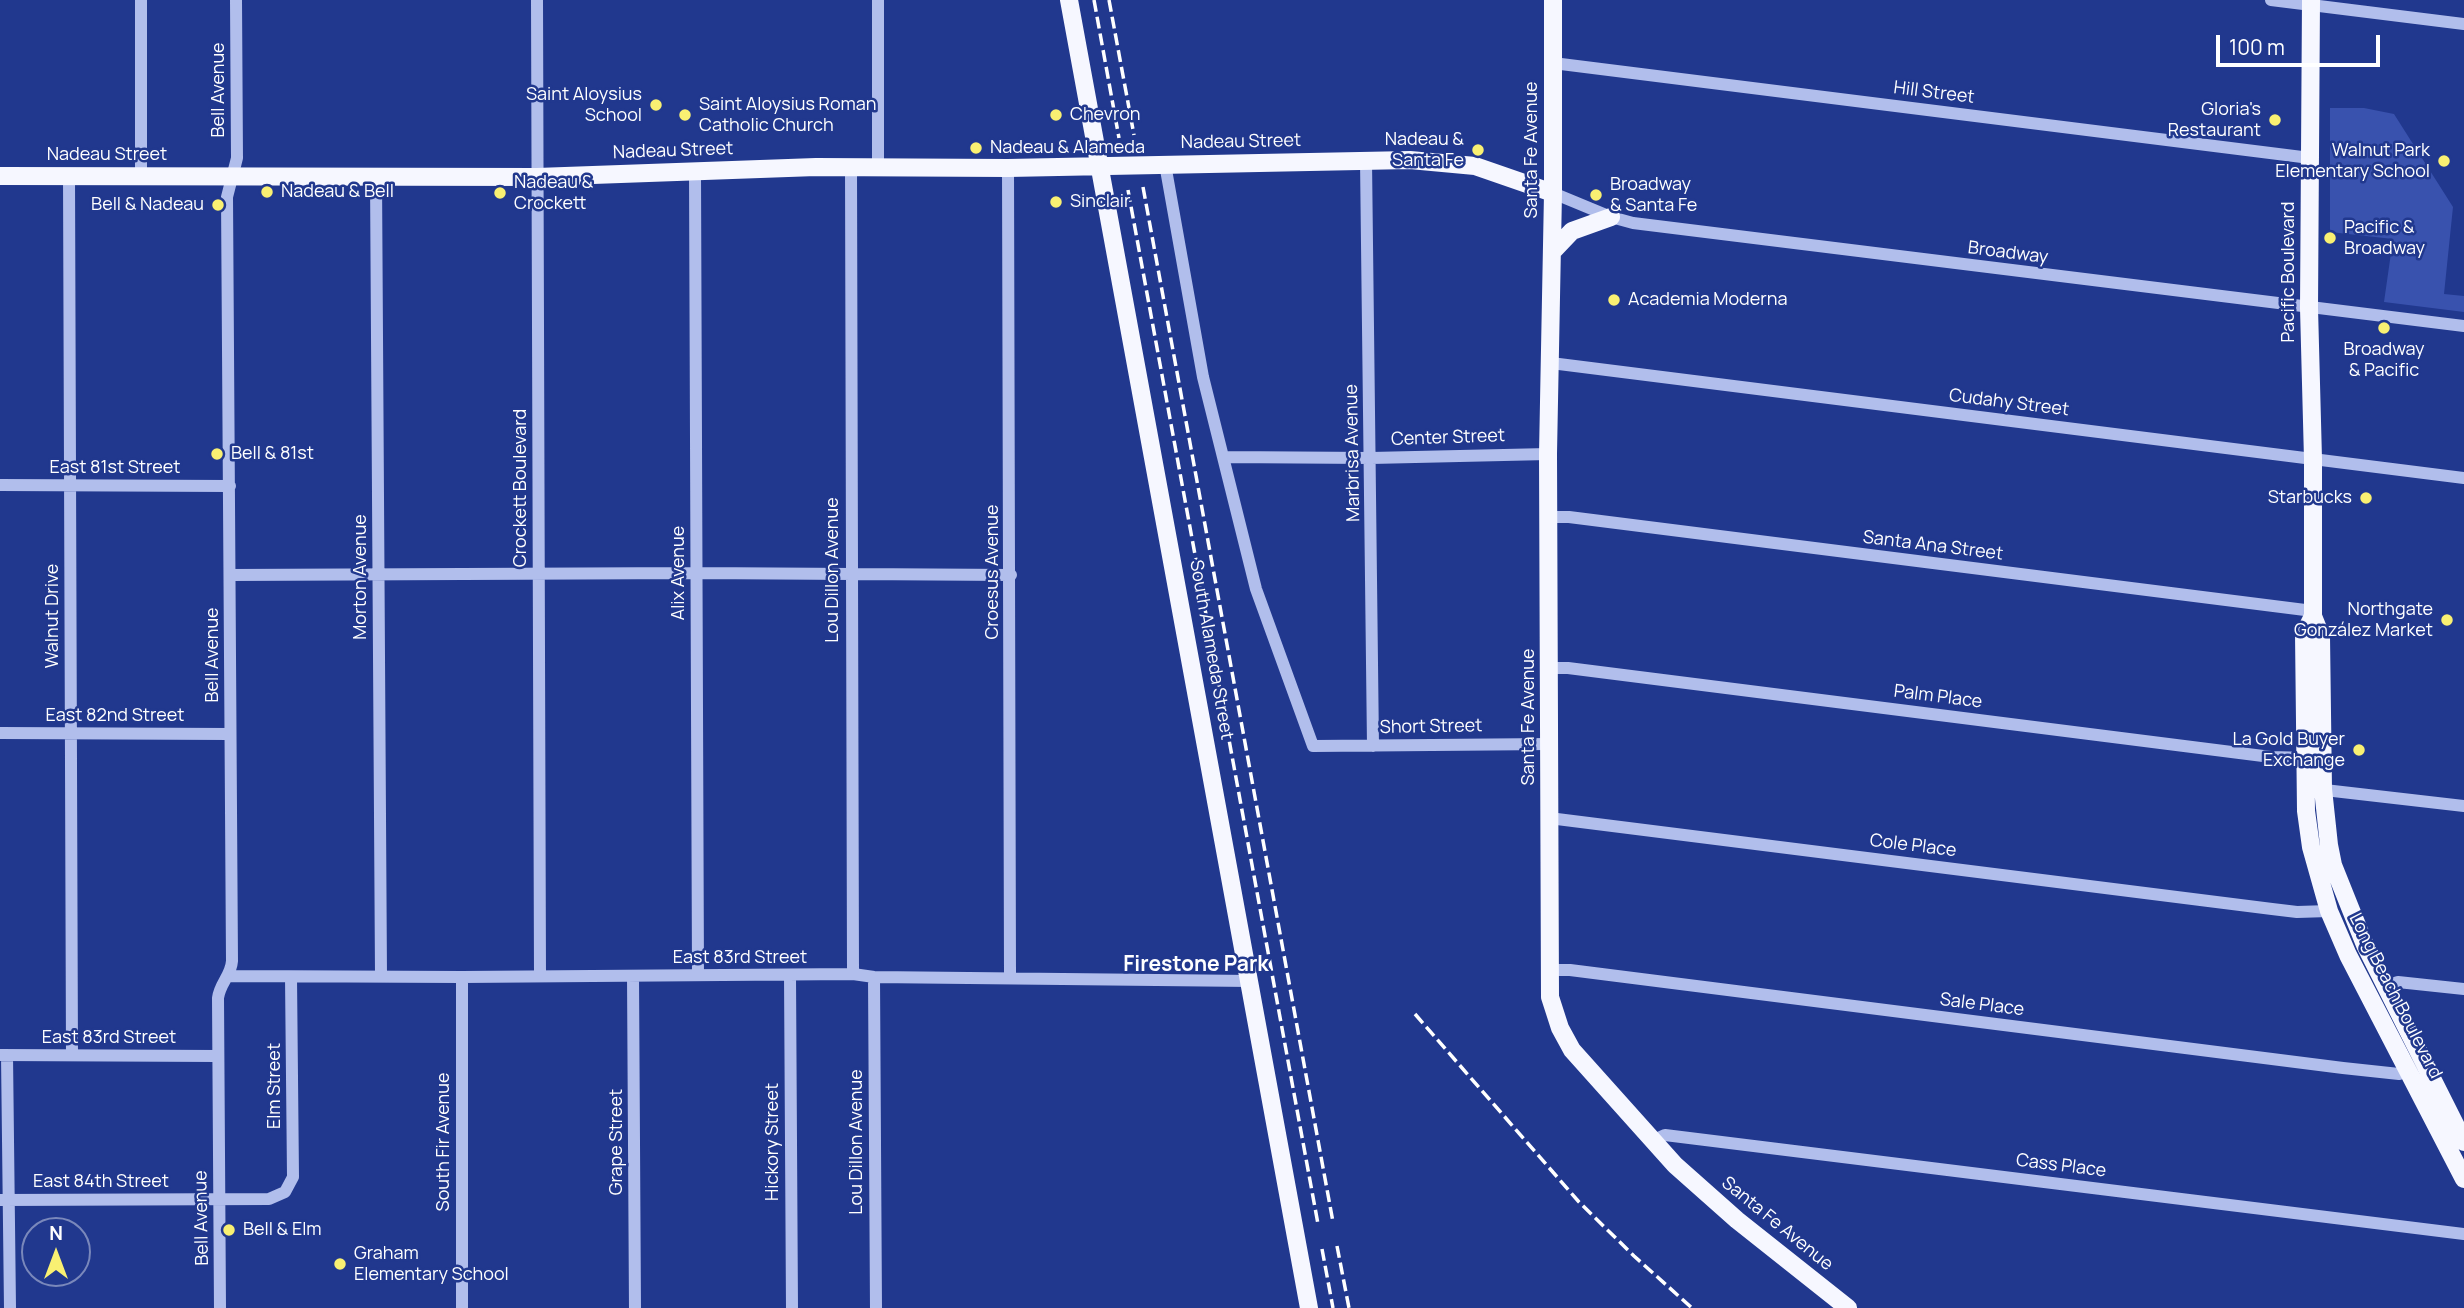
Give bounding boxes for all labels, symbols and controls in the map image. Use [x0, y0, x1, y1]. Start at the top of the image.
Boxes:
scale bar [2219, 21, 2384, 65]
text: 100 m [2229, 33, 2285, 61]
street label: Bell Avenue [208, 42, 230, 138]
street label: Hill Street [1892, 77, 1976, 109]
street label: Santa Fe Avenue [1521, 81, 1543, 219]
place label: Saint Aloysius School [526, 84, 642, 126]
place label: Saint Aloysius Roman Catholic Church [699, 94, 877, 136]
marker: Saint Aloysius School [648, 97, 664, 113]
place label: Gloria's Restaurant [2168, 99, 2261, 142]
place label: Chevron [1070, 104, 1141, 126]
marker: Saint Aloysius Roman Catholic Church [677, 107, 693, 123]
marker: Chevron [1048, 107, 1064, 123]
marker: Gloria's Restaurant [2267, 112, 2283, 128]
place label: Nadeau & Santa Fe [1385, 129, 1464, 172]
street label: Nadeau Street [1181, 130, 1301, 154]
place label: Nadeau & Alameda [990, 137, 1145, 159]
street label: Nadeau Street [612, 138, 734, 164]
marker: Nadeau & Alameda [968, 140, 984, 156]
place label: Walnut Park Elementary School [2275, 140, 2430, 182]
marker: Nadeau & Santa Fe [1470, 142, 1486, 158]
street label: Nadeau Street [47, 144, 167, 166]
marker: Walnut Park Elementary School [2436, 153, 2452, 169]
place label: Nadeau & Crockett [514, 172, 593, 214]
place label: Broadway & Santa Fe [1610, 174, 1697, 216]
place label: Nadeau & Bell [281, 181, 394, 203]
marker: Nadeau & Bell [259, 184, 275, 200]
marker: Nadeau & Crockett [492, 185, 508, 201]
marker: Broadway & Santa Fe [1588, 187, 1604, 203]
place label: Sinclair [1070, 191, 1131, 213]
place label: Bell & Nadeau [91, 194, 204, 216]
marker: Sinclair [1048, 194, 1064, 210]
marker: Bell & Nadeau [210, 197, 226, 213]
street label: Pacific Boulevard [2278, 201, 2300, 343]
place label: Pacific & Broadway [2344, 217, 2425, 260]
marker: Pacific & Broadway [2322, 230, 2338, 246]
street label: Broadway [1967, 237, 2049, 269]
place label: Academia Moderna [1628, 289, 1787, 311]
marker: Academia Moderna [1606, 292, 1622, 308]
marker: Broadway & Pacific [2376, 320, 2392, 336]
place label: Broadway & Pacific [2344, 339, 2424, 382]
street label: Marbrisa Avenue [1341, 384, 1365, 522]
street label: Cudahy Street [1948, 385, 2070, 421]
street label: Crockett Boulevard [510, 409, 532, 567]
street label: Center Street [1391, 425, 1505, 451]
place label: Bell & 81st [231, 443, 314, 465]
marker: Bell & 81st [209, 446, 225, 462]
street label: East 81st Street [49, 457, 181, 479]
place label: Starbucks [2268, 487, 2352, 509]
marker: Starbucks [2358, 490, 2374, 506]
street label: Lou Dillon Avenue [822, 497, 844, 643]
street label: Croesus Avenue [982, 504, 1004, 640]
street label: Morton Avenue [350, 514, 372, 640]
street label: Alix Avenue [668, 526, 690, 620]
street label: Santa Ana Street [1862, 527, 2004, 565]
street label: South Alameda Street [1185, 558, 1237, 742]
street label: Walnut Drive [42, 564, 64, 668]
place label: Northgate González Market [2294, 599, 2433, 642]
street label: Bell Avenue [202, 607, 224, 703]
marker: Northgate González Market [2439, 612, 2455, 628]
street label: Santa Fe Avenue [1518, 648, 1540, 786]
street label: Palm Place [1893, 681, 1983, 713]
street label: East 82nd Street [46, 705, 184, 727]
street label: Short Street [1380, 715, 1482, 739]
place label: La Gold Buyer Exchange [2233, 729, 2345, 772]
marker: La Gold Buyer Exchange [2351, 742, 2367, 758]
street label: Cole Place [1868, 830, 1958, 862]
street label: Long Beach Boulevard [2344, 910, 2446, 1082]
street label: East 83rd Street [673, 947, 807, 969]
district label: Firestone Park [1123, 952, 1269, 978]
street label: Sale Place [1939, 989, 2025, 1021]
street label: East 83rd Street [42, 1027, 176, 1049]
street label: Elm Street [264, 1043, 286, 1129]
street label: Lou Dillon Avenue [846, 1069, 868, 1215]
street label: South Fir Avenue [433, 1073, 455, 1211]
street label: Hickory Street [762, 1083, 784, 1201]
street label: Grape Street [606, 1089, 628, 1195]
street label: Cass Place [2015, 1150, 2107, 1182]
street label: Bell Avenue [190, 1170, 214, 1266]
street label: East 84th Street [33, 1171, 169, 1193]
street label: Santa Fe Avenue [1717, 1172, 1837, 1276]
north arrow [21, 1217, 91, 1287]
place label: Bell & Elm [243, 1219, 322, 1241]
text: N [49, 1220, 63, 1246]
marker: Bell & Elm [221, 1222, 237, 1238]
place label: Graham Elementary School [354, 1243, 509, 1286]
marker: Graham Elementary School [332, 1256, 348, 1272]

